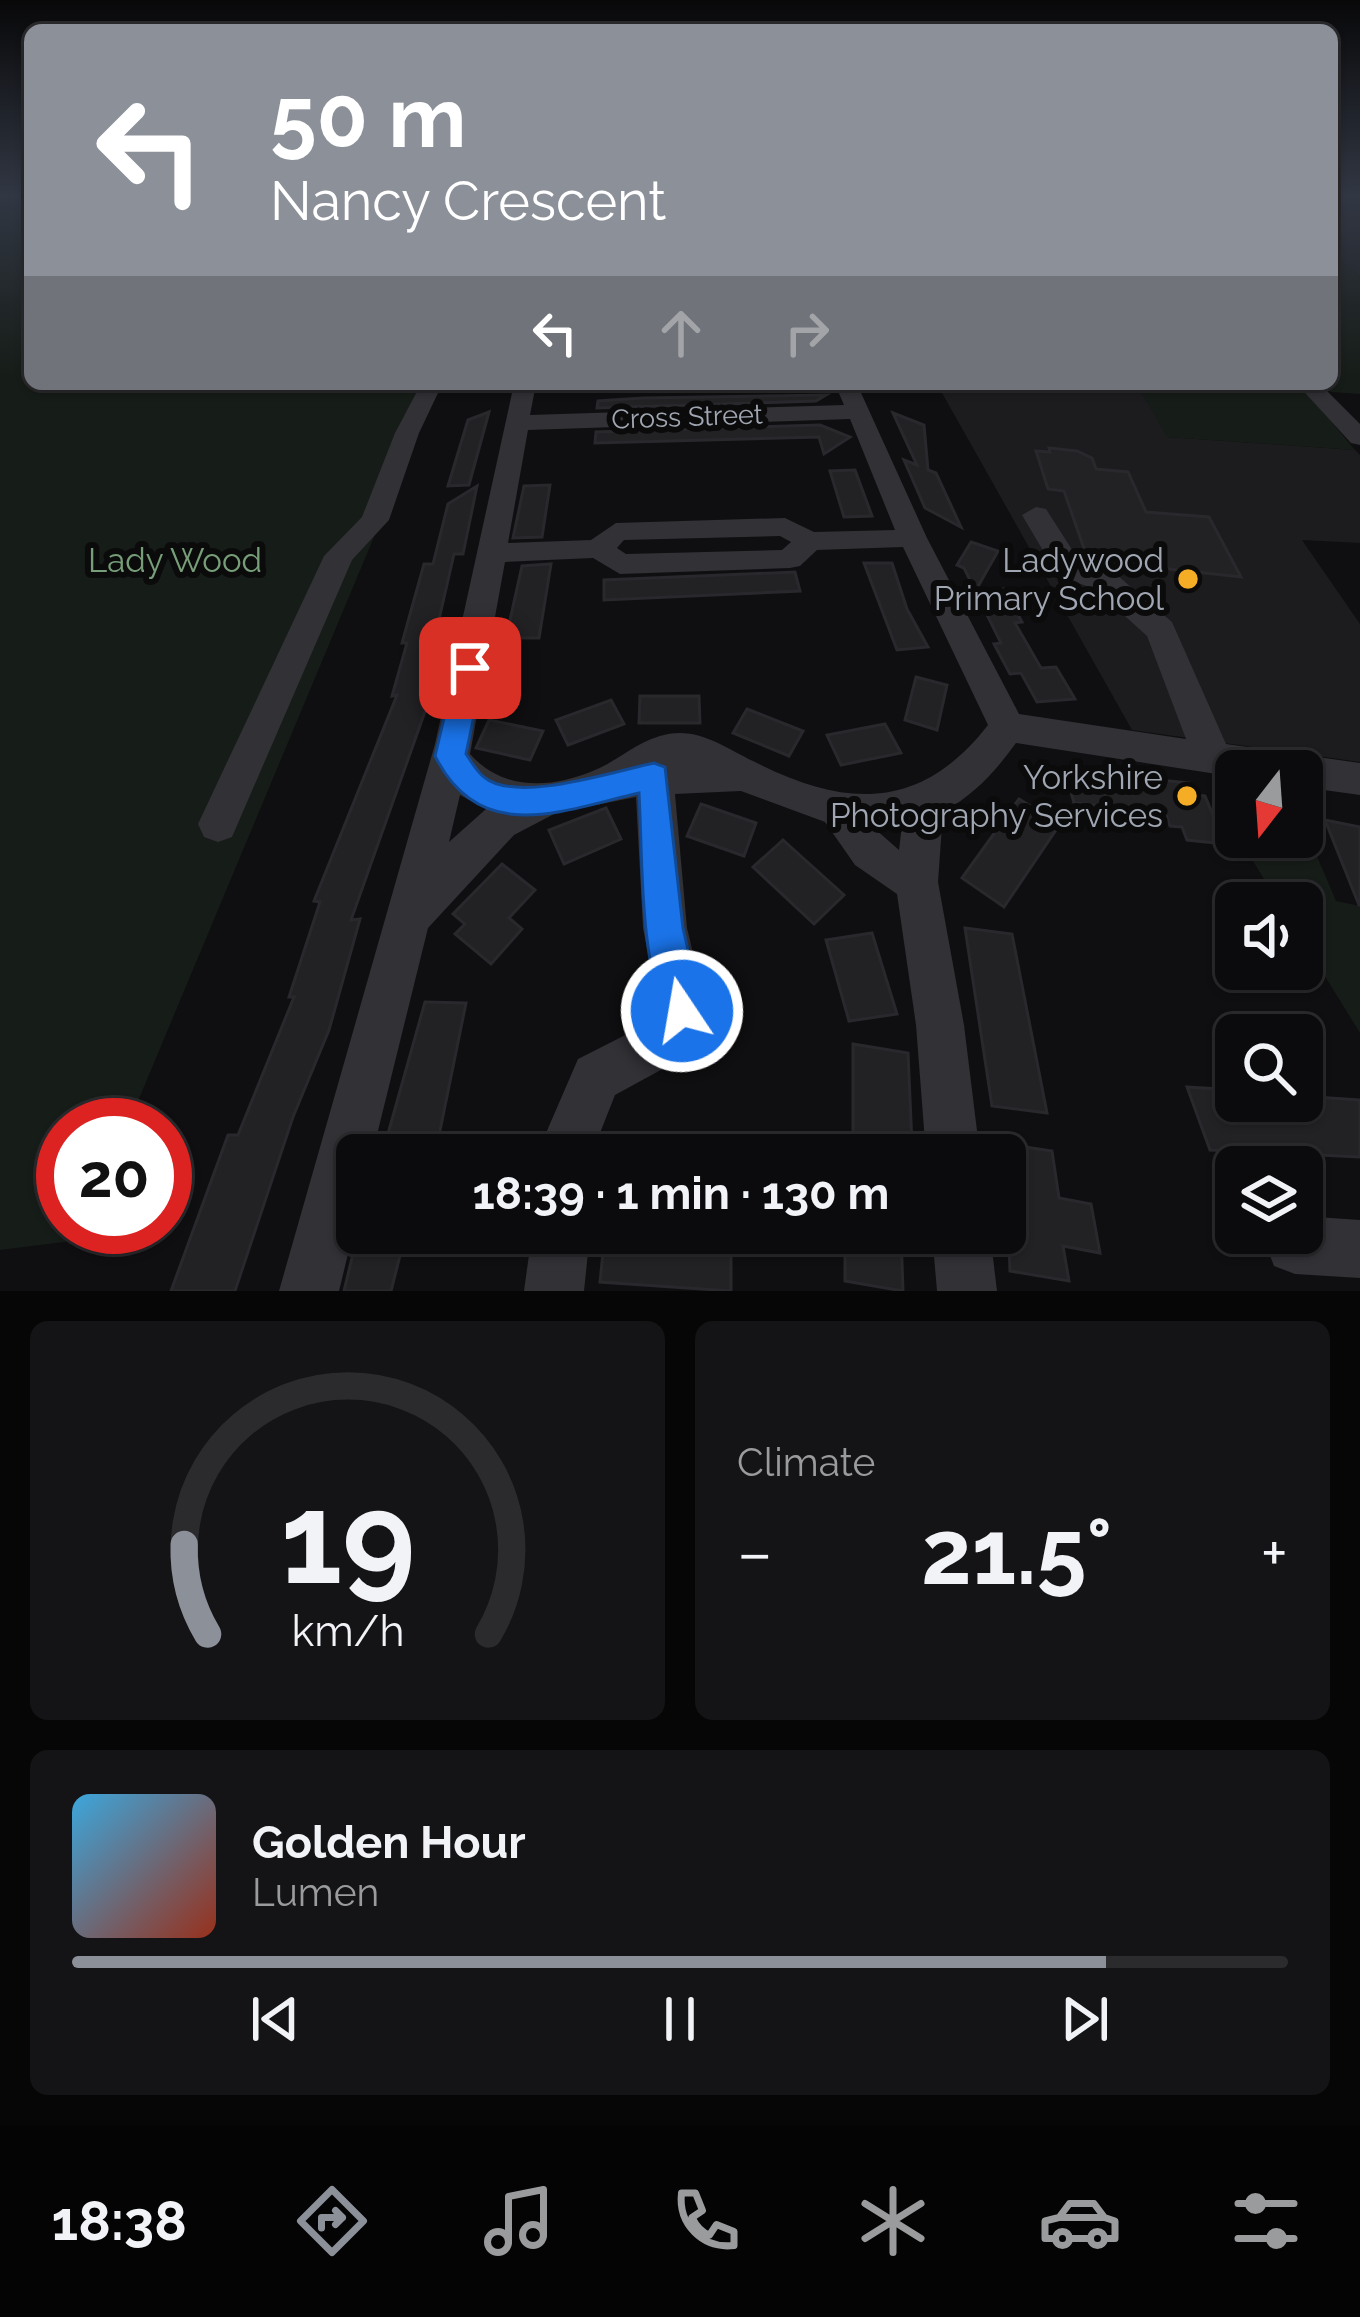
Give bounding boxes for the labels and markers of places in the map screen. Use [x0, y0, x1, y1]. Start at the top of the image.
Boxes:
place label: Ladywood Primary School [934, 541, 1165, 618]
marker: Ladywood Primary School [1175, 566, 1201, 592]
pin [419, 617, 521, 719]
place label: Yorkshire Photography Services [830, 758, 1163, 835]
marker: Yorkshire Photography Services [1174, 783, 1200, 809]

